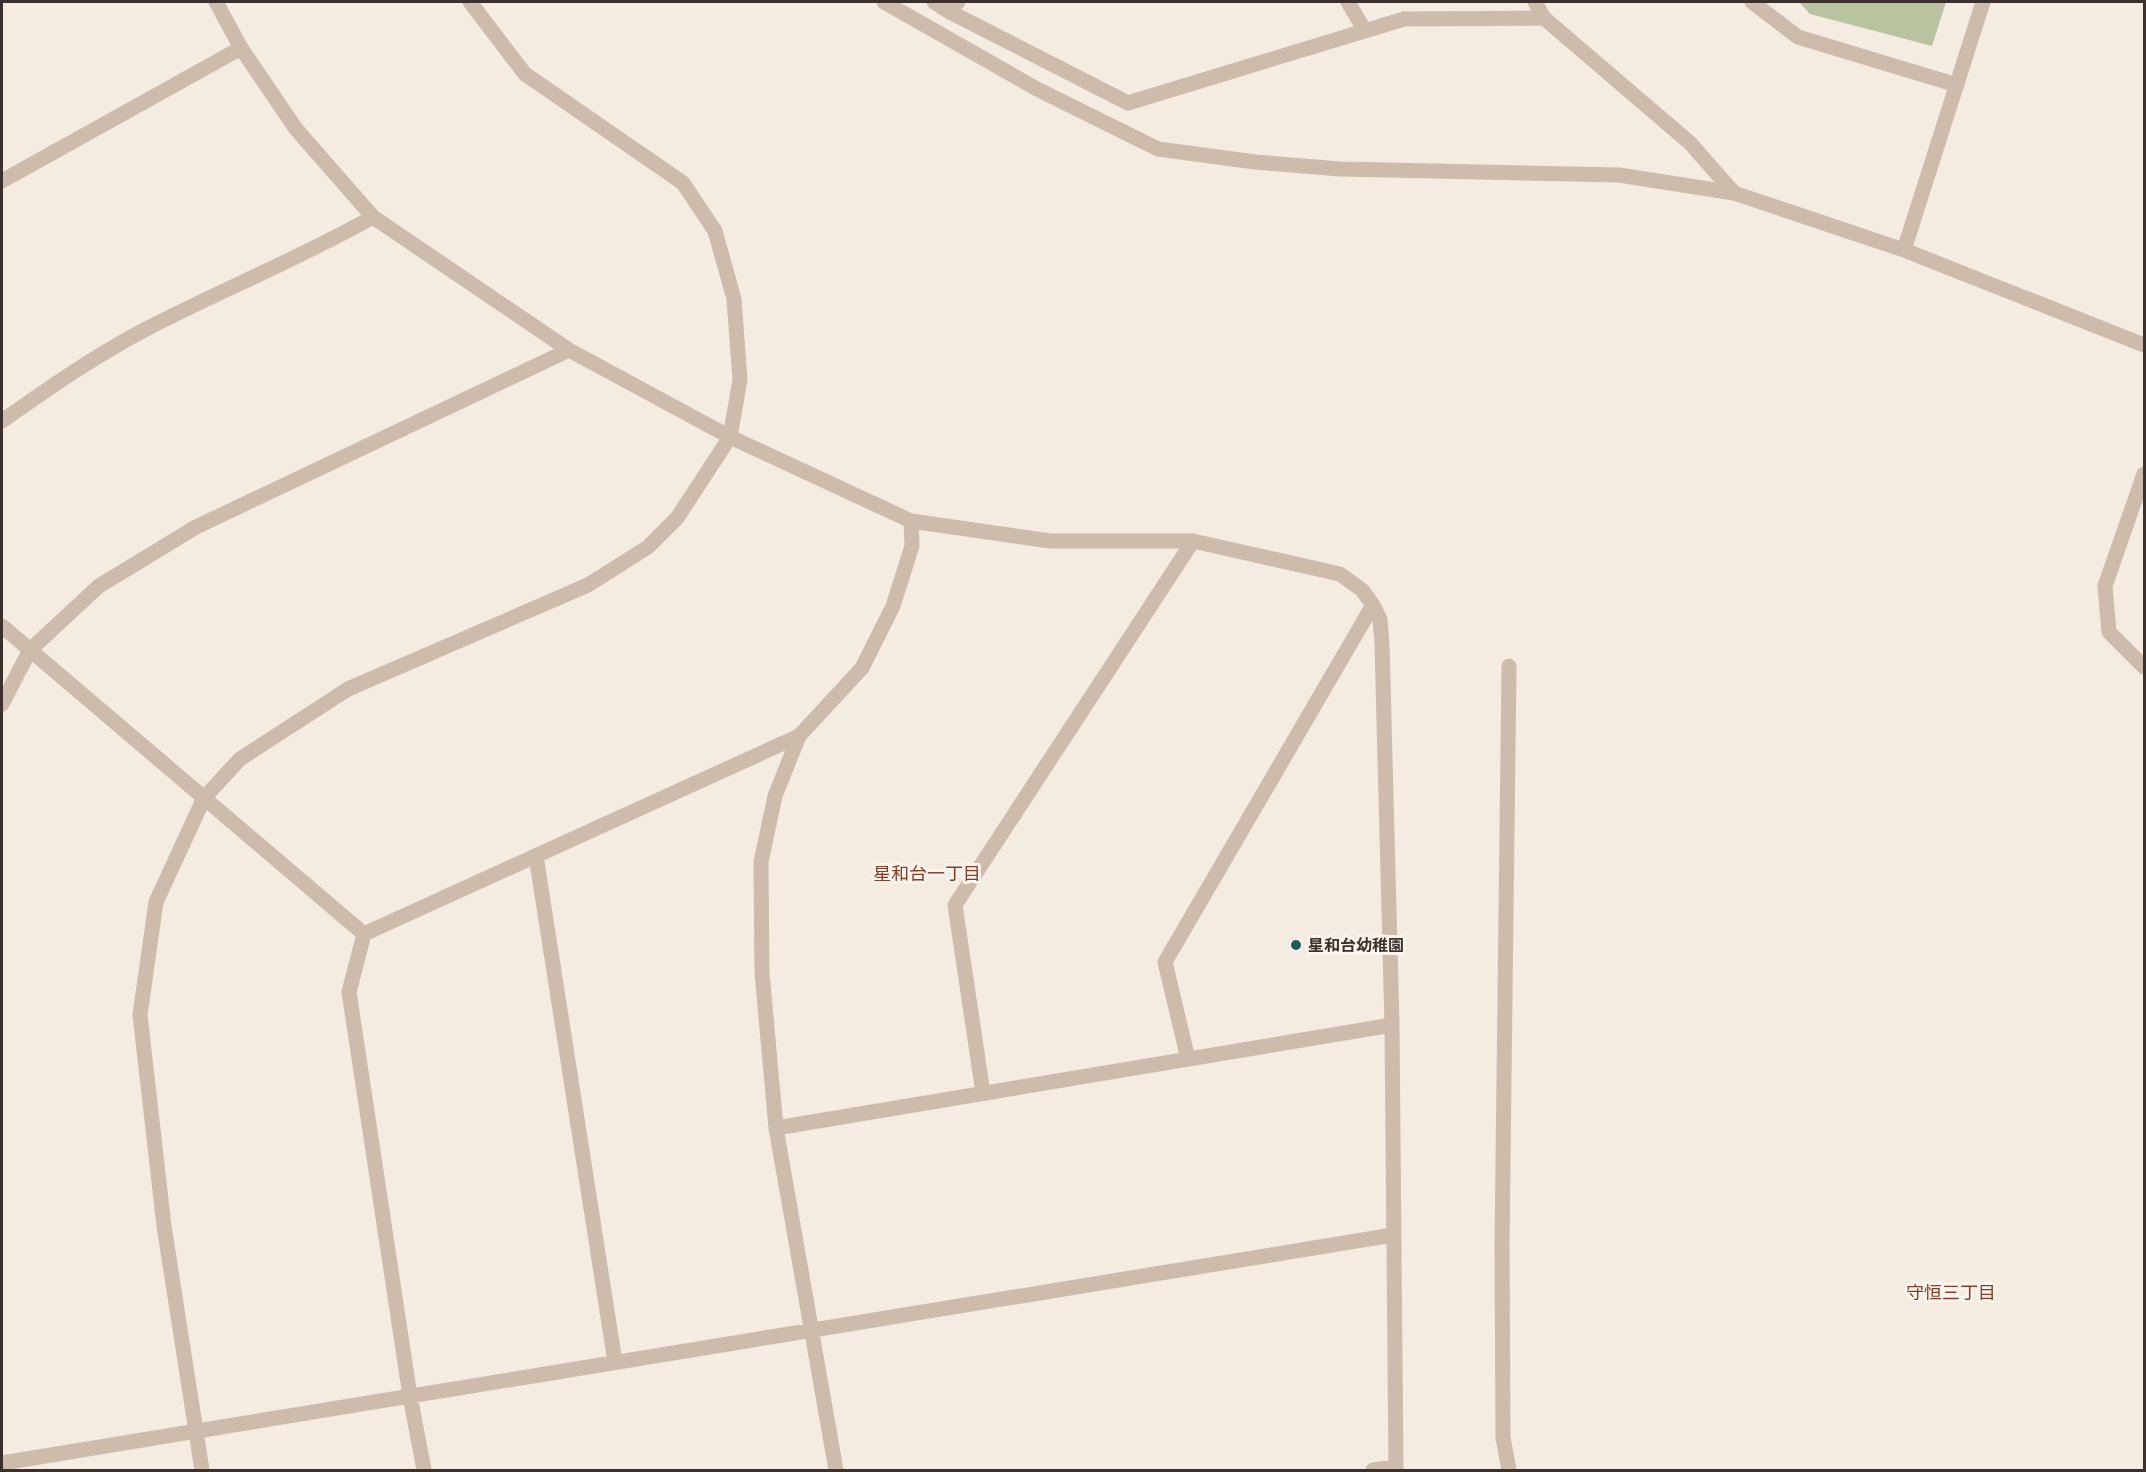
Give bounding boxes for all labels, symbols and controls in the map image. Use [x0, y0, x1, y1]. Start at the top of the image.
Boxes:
district label: 星和台一丁目 [873, 863, 981, 885]
place label: 星和台幼稚園 [1308, 936, 1404, 955]
marker: 星和台幼稚園 [1289, 938, 1303, 952]
district label: 守恒三丁目 [1906, 1282, 1996, 1304]

